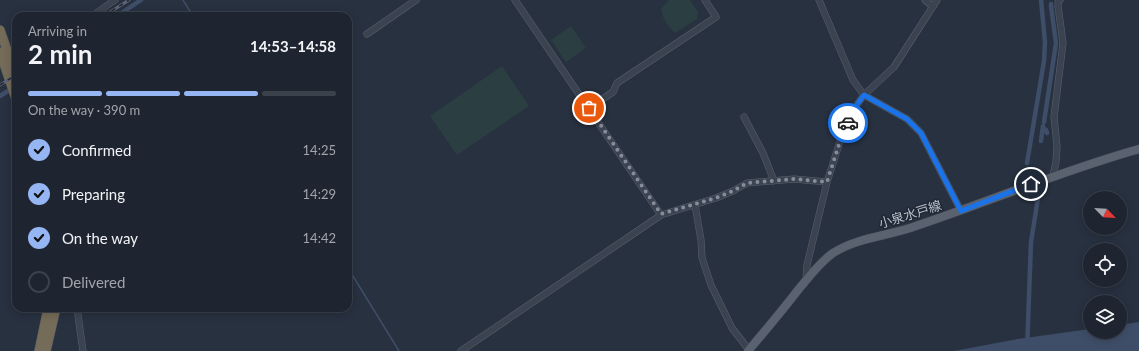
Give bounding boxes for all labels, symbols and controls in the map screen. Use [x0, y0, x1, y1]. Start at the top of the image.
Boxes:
text: Arriving in [28, 23, 87, 39]
text: 14:53–14:58 [250, 37, 336, 55]
text: 2 min [28, 38, 92, 70]
pin [572, 91, 606, 125]
icon: bag [578, 97, 600, 119]
text: On the way · 390 m [28, 102, 140, 118]
courier [828, 103, 868, 143]
icon: car [837, 112, 859, 134]
icon: check [28, 139, 50, 161]
text: Confirmed [62, 141, 131, 159]
text: 14:25 [303, 142, 336, 158]
pin [1014, 167, 1048, 201]
icon: home [1020, 173, 1042, 195]
icon: check [28, 183, 50, 205]
text: Preparing [62, 185, 125, 203]
text: 14:29 [303, 186, 336, 202]
north arrow [1083, 191, 1127, 235]
map controls [1083, 191, 1127, 339]
street label: 小泉水戸線 [877, 197, 943, 231]
icon: check [28, 227, 50, 249]
text: On the way [62, 229, 138, 247]
text: 14:42 [303, 230, 336, 246]
button: locate [1083, 243, 1127, 287]
text: Delivered [62, 273, 125, 291]
button: layers [1083, 295, 1127, 339]

